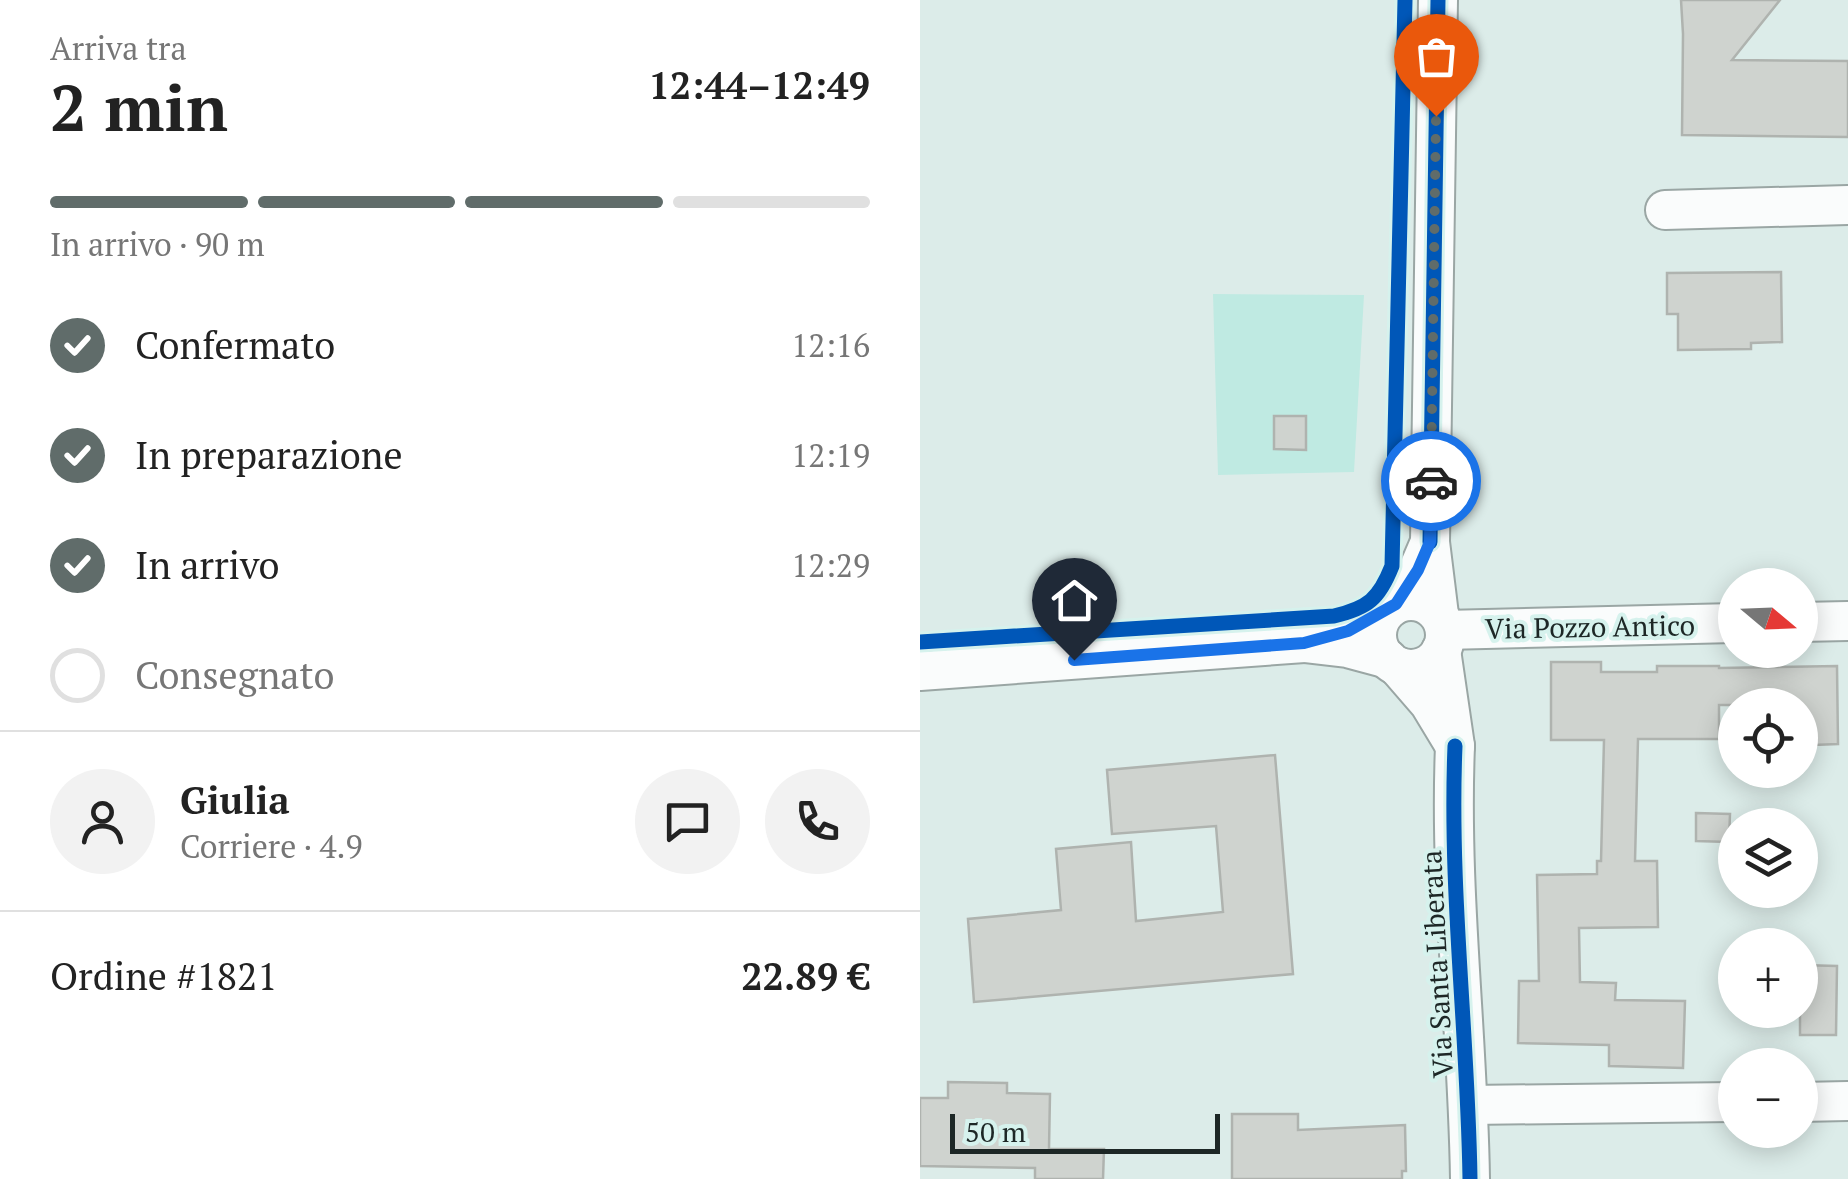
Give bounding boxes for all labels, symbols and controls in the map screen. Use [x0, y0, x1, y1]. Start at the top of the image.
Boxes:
pin [1394, 14, 1479, 117]
text: Arriva tra [50, 27, 187, 69]
icon: bag [1409, 29, 1464, 84]
text: 12:44–12:49 [648, 60, 870, 110]
text: 2 min [50, 63, 228, 150]
text: In arrivo · 90 m [50, 223, 265, 265]
icon: check [50, 318, 105, 373]
text: Confermato [135, 320, 335, 370]
text: 12:16 [791, 324, 870, 366]
icon: check [50, 428, 105, 483]
text: In preparazione [135, 430, 403, 480]
courier [1381, 431, 1481, 531]
text: 12:19 [791, 434, 870, 476]
icon: car [1404, 454, 1459, 509]
icon: check [50, 538, 105, 593]
text: In arrivo [135, 540, 280, 590]
text: 12:29 [791, 544, 870, 586]
pin [1032, 558, 1117, 661]
north arrow [1718, 568, 1818, 668]
map controls [1718, 568, 1818, 1148]
icon: home [1047, 573, 1102, 628]
street label: Via Pozzo Antico [1485, 606, 1695, 647]
text: Consegnato [135, 650, 335, 700]
button: locate [1718, 688, 1818, 788]
button: person [50, 769, 155, 874]
button: chat [635, 769, 740, 874]
button: phone [765, 769, 870, 874]
text: Giulia [180, 775, 290, 825]
button: layers [1718, 808, 1818, 908]
text: Corriere · 4.9 [180, 825, 363, 867]
street label: Via Santa Liberata [1412, 849, 1461, 1079]
button: + [1718, 928, 1818, 1028]
text: Ordine #1821 [50, 951, 277, 1001]
text: 22.89 € [741, 951, 870, 1001]
button: − [1718, 1048, 1818, 1148]
scale bar [950, 1109, 1220, 1154]
text: 50 m [965, 1113, 1026, 1150]

